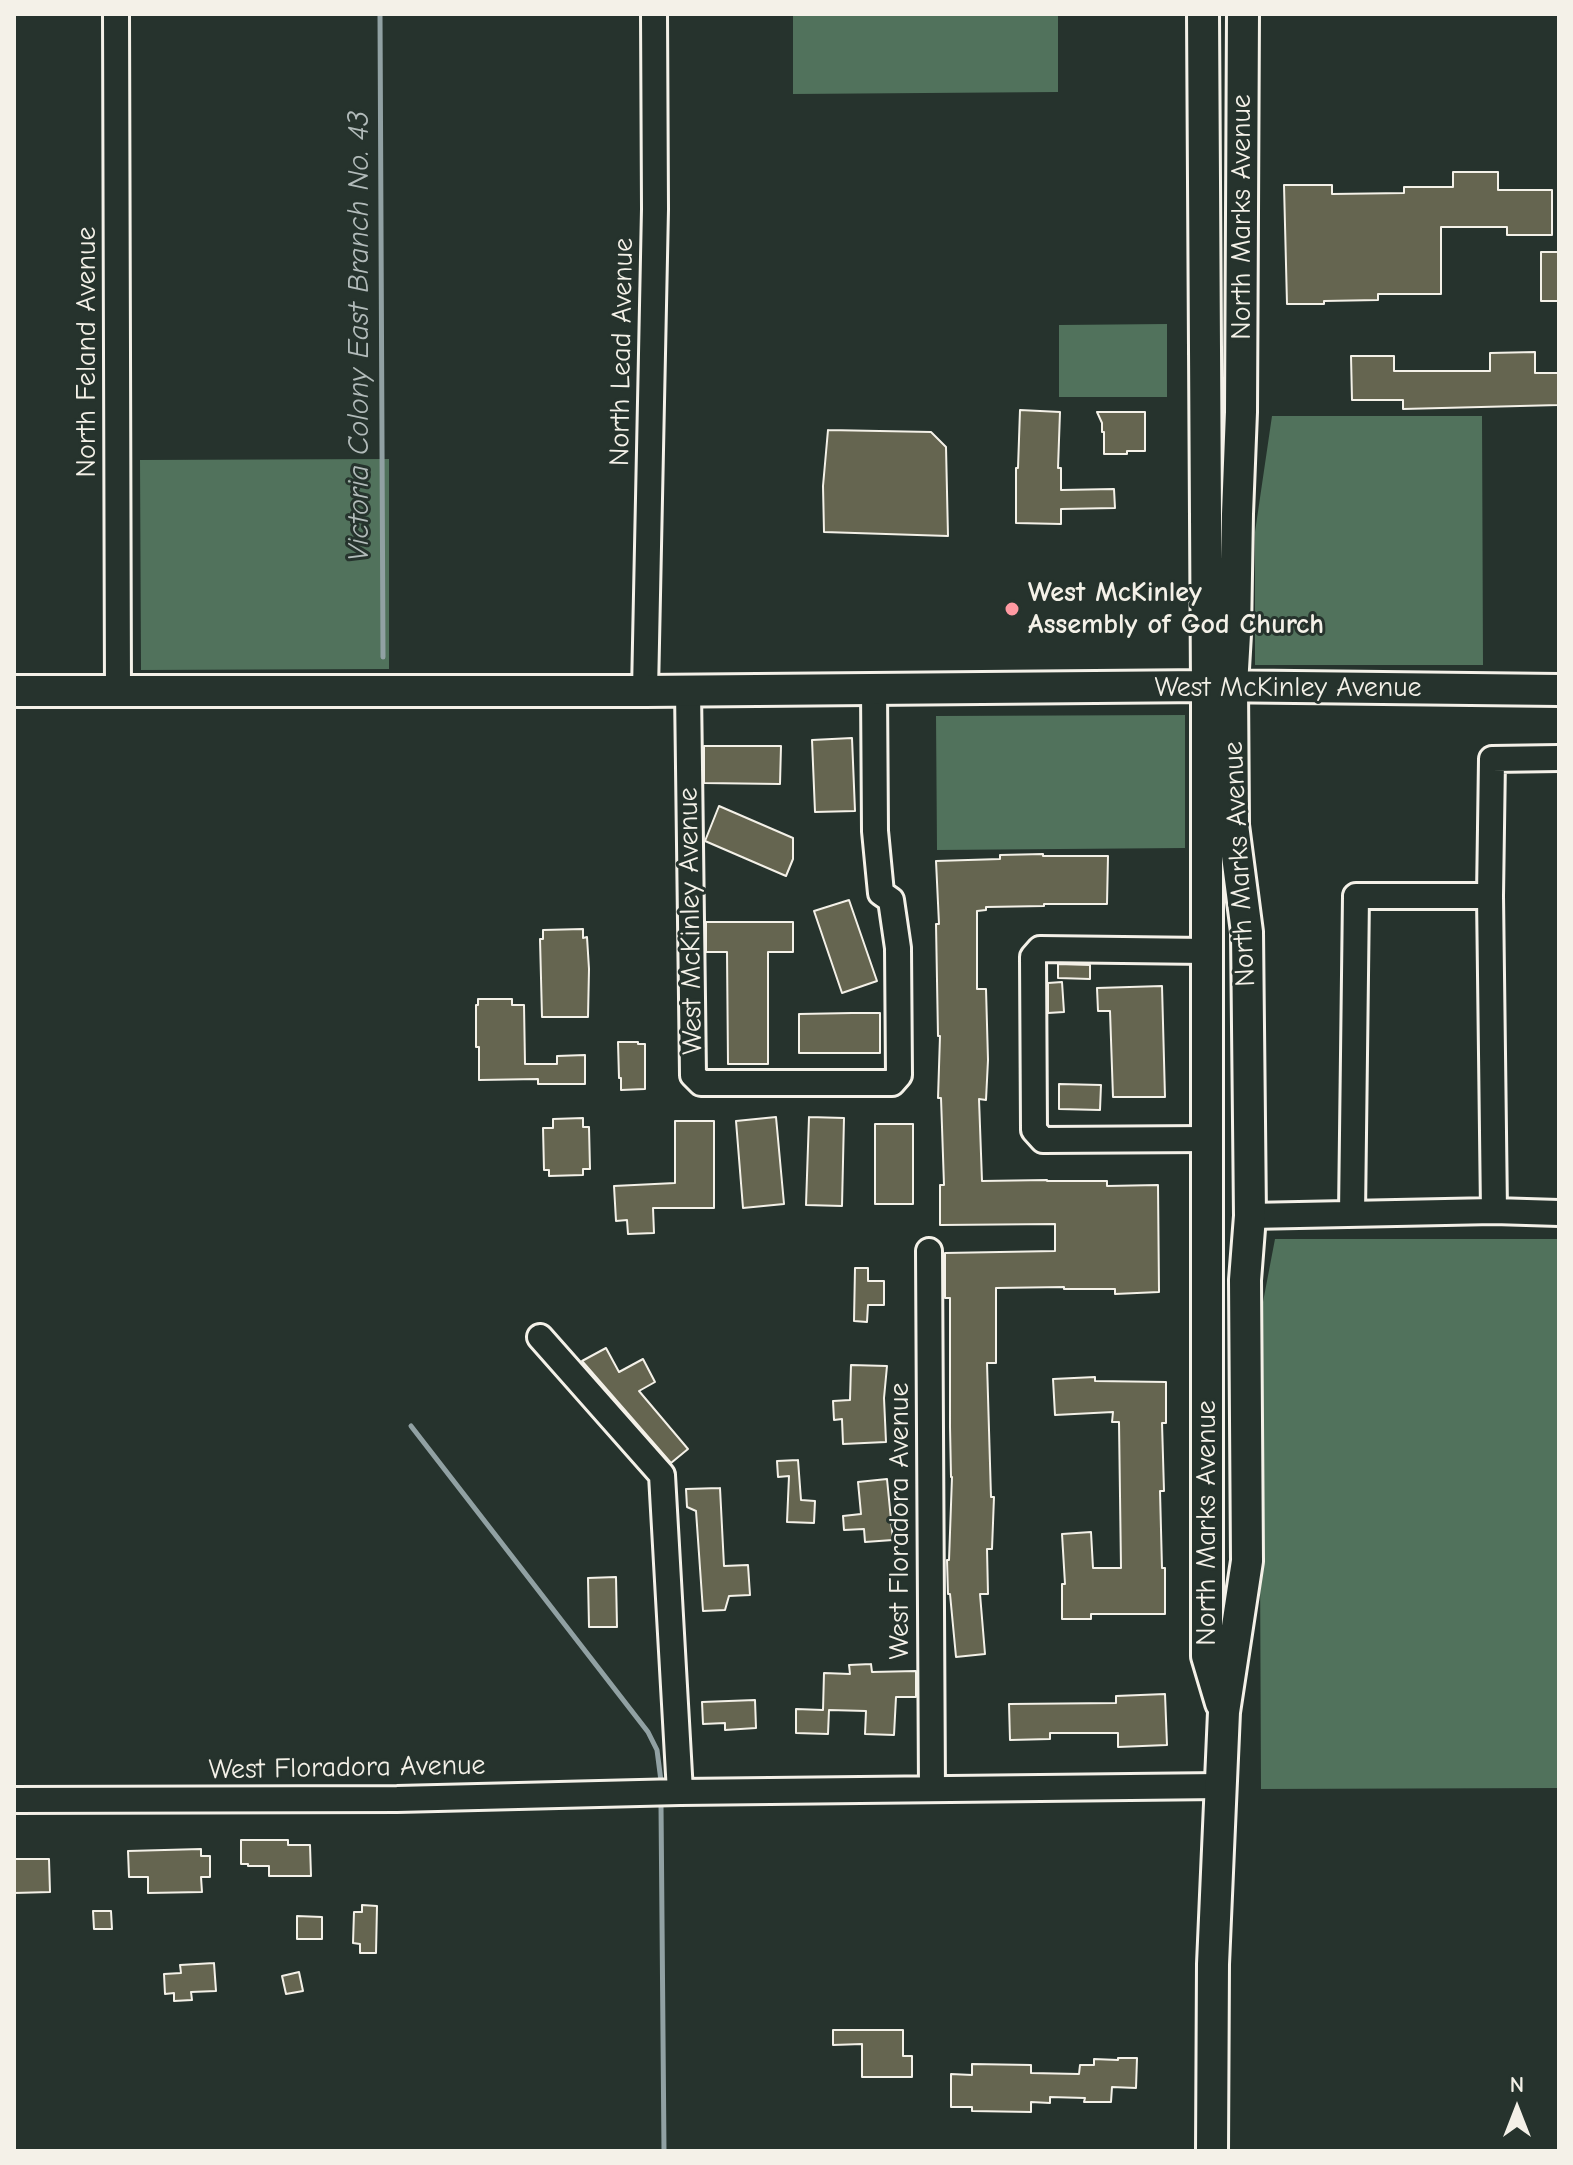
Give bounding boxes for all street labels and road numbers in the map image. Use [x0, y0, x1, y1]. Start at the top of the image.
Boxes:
street label: North Marks Avenue [1225, 94, 1259, 340]
street label: North Feland Avenue [70, 227, 104, 477]
street label: North Lead Avenue [603, 238, 641, 466]
street label: West McKinley Avenue [1154, 671, 1422, 705]
street label: North Marks Avenue [1217, 741, 1263, 987]
street label: West McKinley Avenue [672, 787, 710, 1055]
street label: West Floradora Avenue [883, 1383, 917, 1659]
street label: North Marks Avenue [1190, 1400, 1224, 1646]
street label: West Floradora Avenue [208, 1749, 486, 1787]

